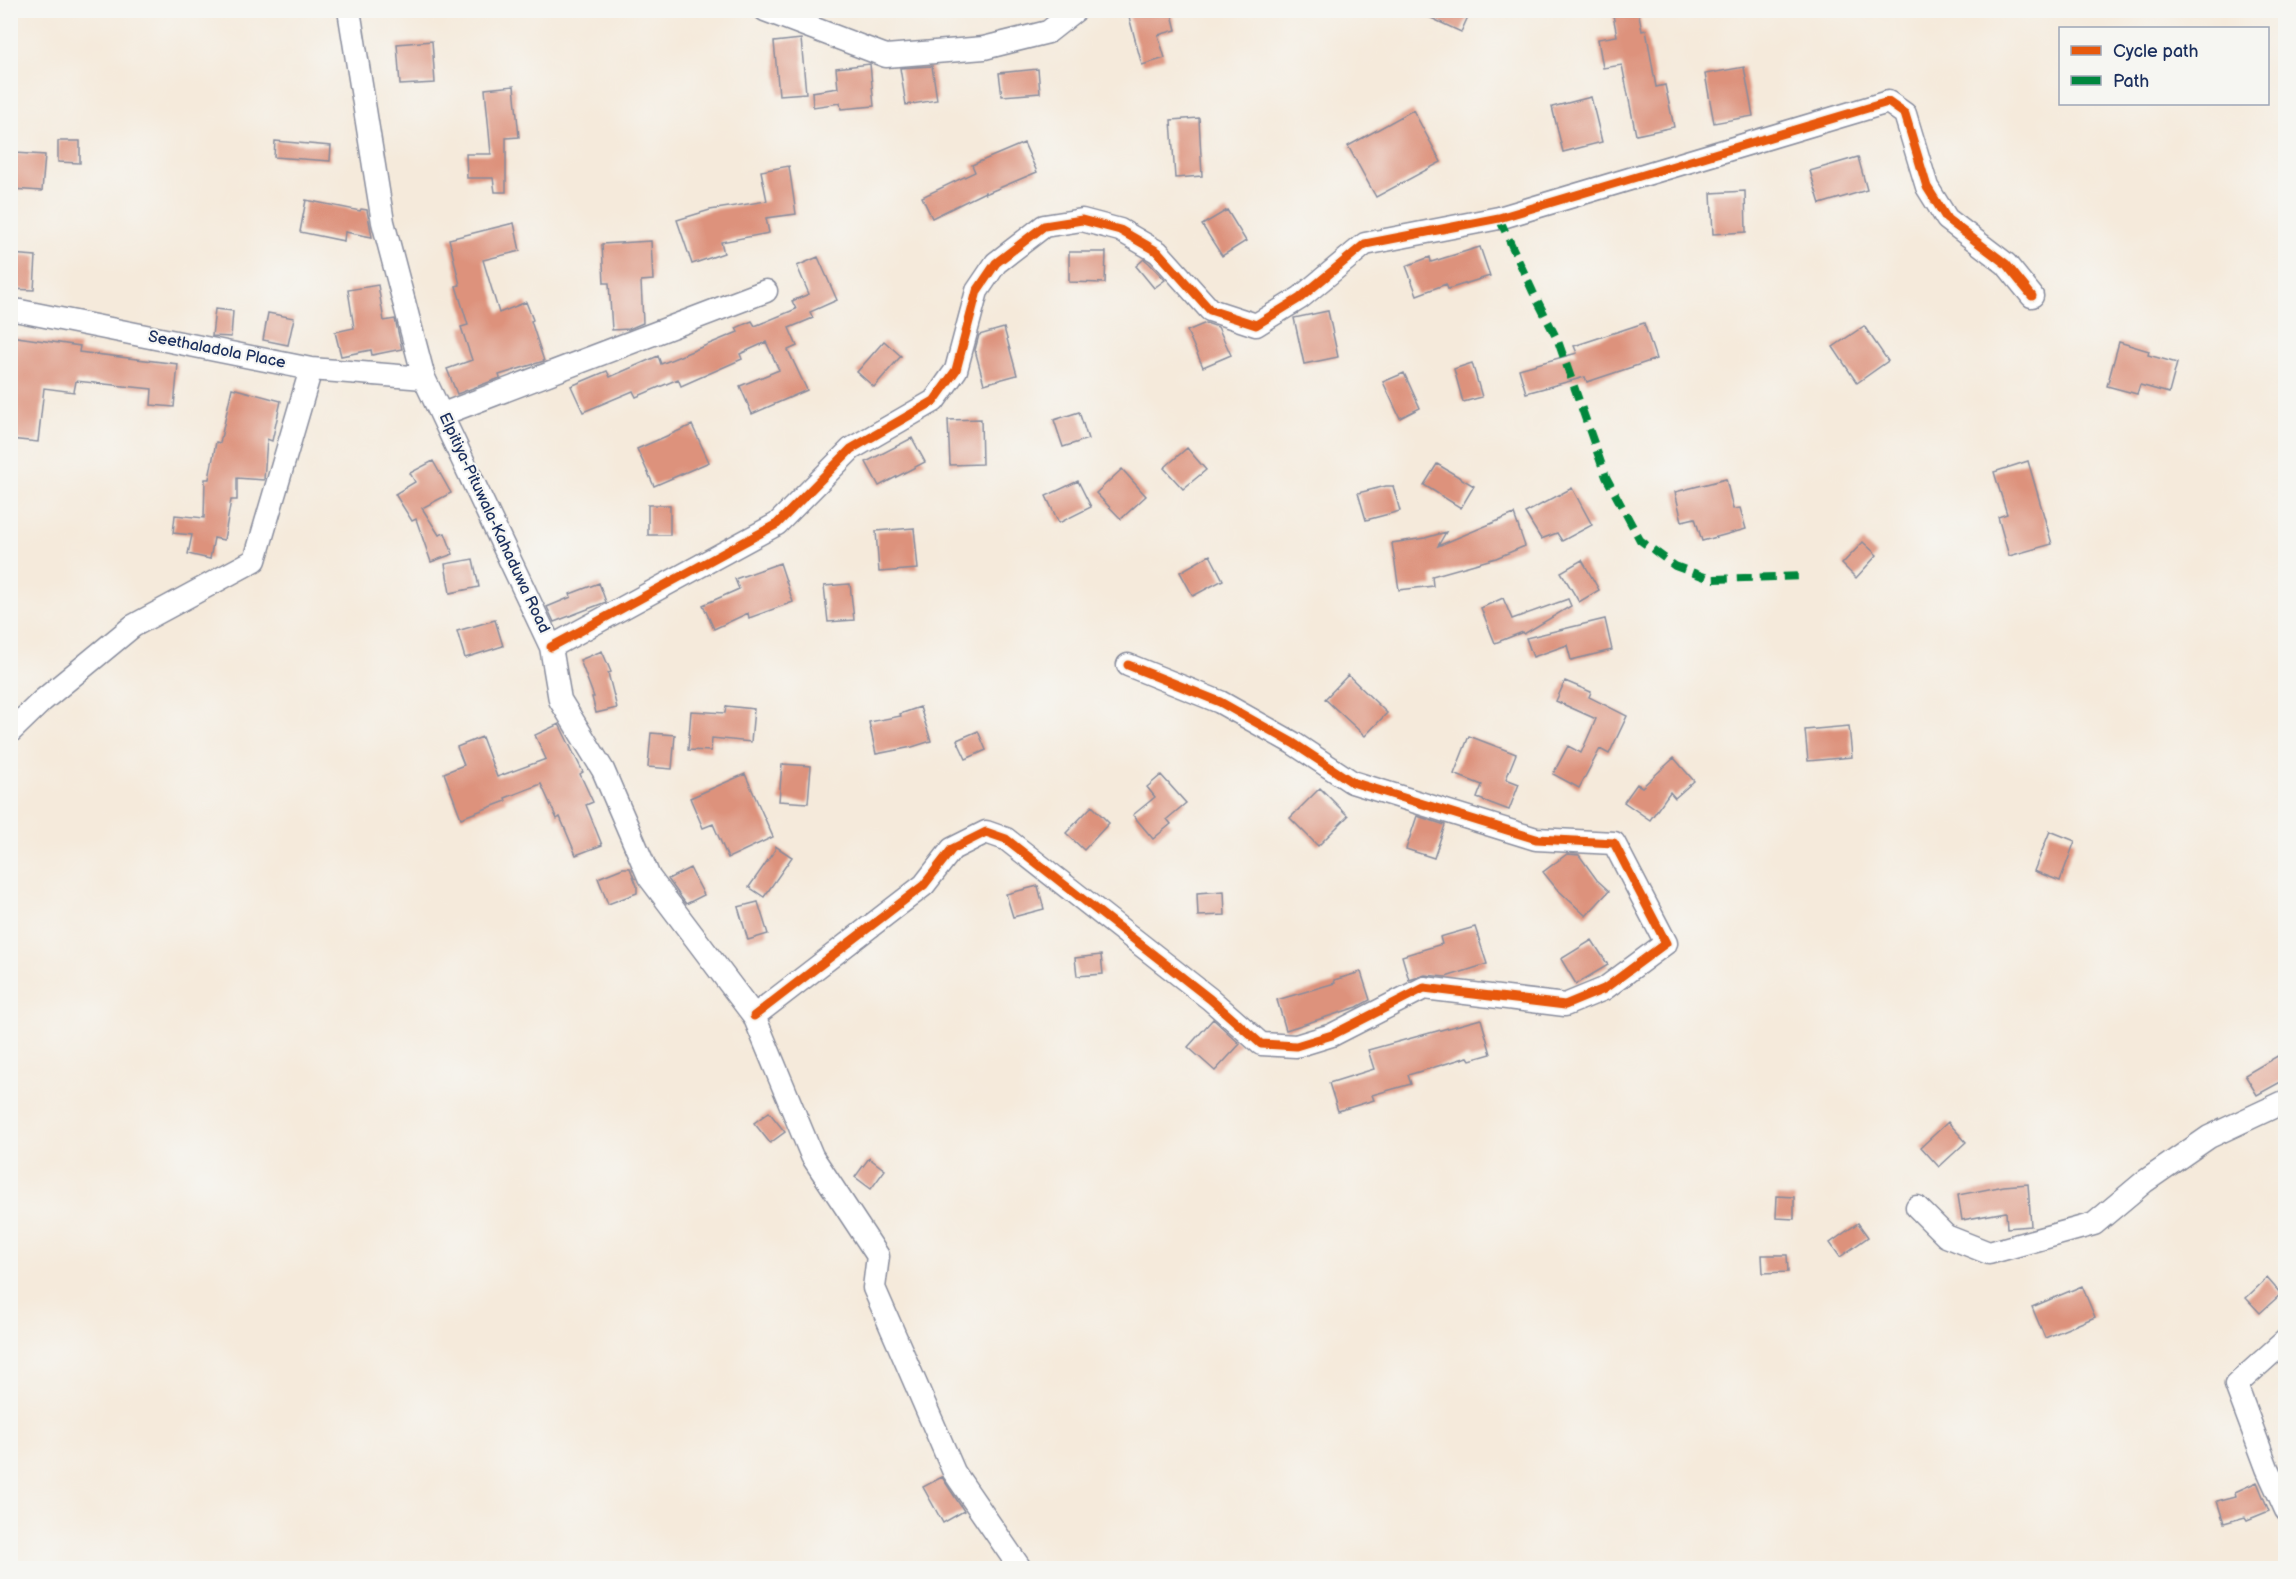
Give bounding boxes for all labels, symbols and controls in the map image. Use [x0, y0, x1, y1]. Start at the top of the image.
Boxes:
legend [2059, 27, 2269, 105]
text: Cycle path [2113, 41, 2199, 62]
text: Path [2113, 71, 2149, 92]
street label: Seethaladola Place [147, 327, 288, 373]
street label: Elpitiya-Pituwala-Kahaduwa Road [434, 410, 554, 636]

